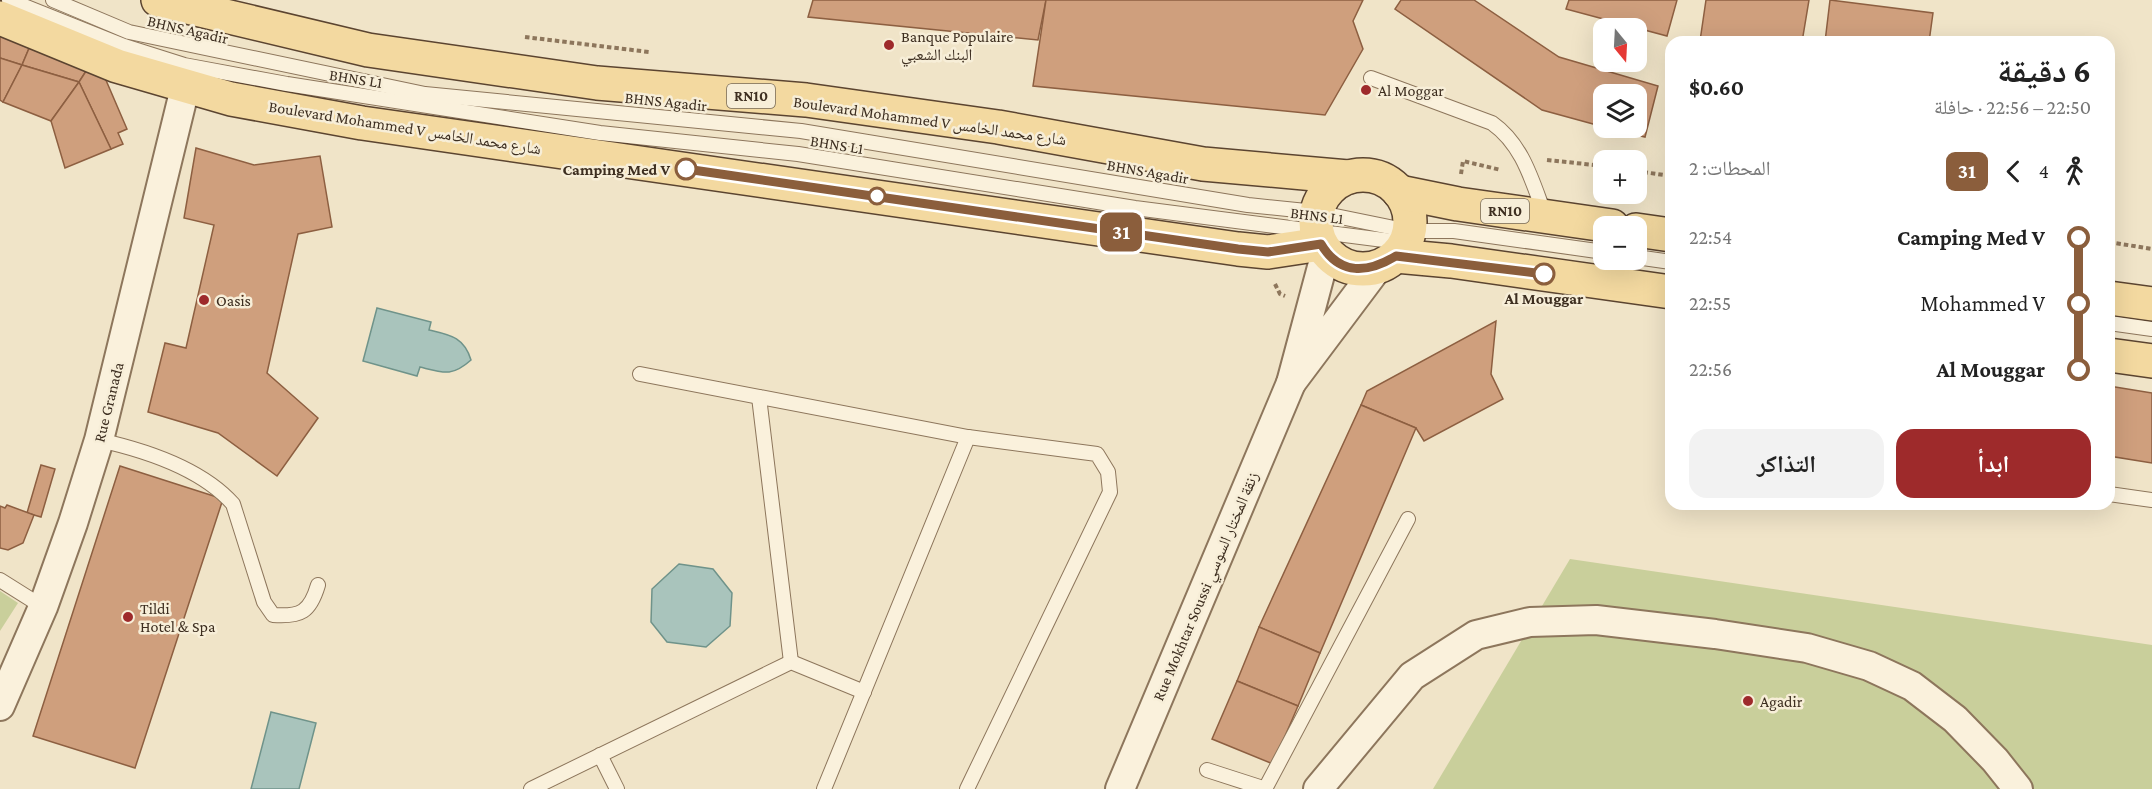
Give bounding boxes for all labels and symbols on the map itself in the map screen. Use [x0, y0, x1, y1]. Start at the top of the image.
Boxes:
street label: BHNS Agadir [145, 12, 230, 48]
north arrow [1593, 18, 1647, 72]
place label: Banque Populaire البنك الشعبي [901, 28, 1013, 67]
marker: Banque Populaire البنك الشعبي [882, 38, 896, 52]
street label: BHNS L1 [328, 66, 384, 91]
place label: Al Moggar [1378, 82, 1444, 100]
marker: Al Moggar [1359, 83, 1373, 97]
road number: RN10 [727, 84, 775, 108]
street label: BHNS Agadir [624, 89, 708, 115]
street label: Boulevard Mohammed V شارع محمد الخامس [792, 93, 1067, 150]
street label: Boulevard Mohammed V شارع محمد الخامس [267, 98, 542, 159]
street label: BHNS L1 [809, 132, 865, 157]
street label: BHNS Agadir [1106, 156, 1190, 188]
marker: Camping Med V [675, 158, 697, 180]
place label: Camping Med V [562, 161, 670, 178]
unlabelled marker [868, 187, 886, 205]
road number: RN10 [1481, 199, 1529, 223]
street label: BHNS L1 [1289, 204, 1345, 227]
line badge: 31 [1094, 212, 1148, 252]
marker: Al Mouggar [1533, 263, 1555, 285]
place label: Al Mouggar [1504, 290, 1584, 307]
place label: Oasis [216, 292, 251, 309]
marker: Oasis [197, 293, 211, 307]
street label: Rue Granada [90, 360, 127, 444]
street label: Rue Mokhtar Soussi زنقة المختار السوسي [1149, 469, 1265, 705]
place label: Tildi Hotel & Spa [140, 600, 216, 636]
marker: Tildi Hotel & Spa [121, 610, 135, 624]
place label: Agadir [1760, 693, 1803, 711]
marker: Agadir [1741, 694, 1755, 708]

